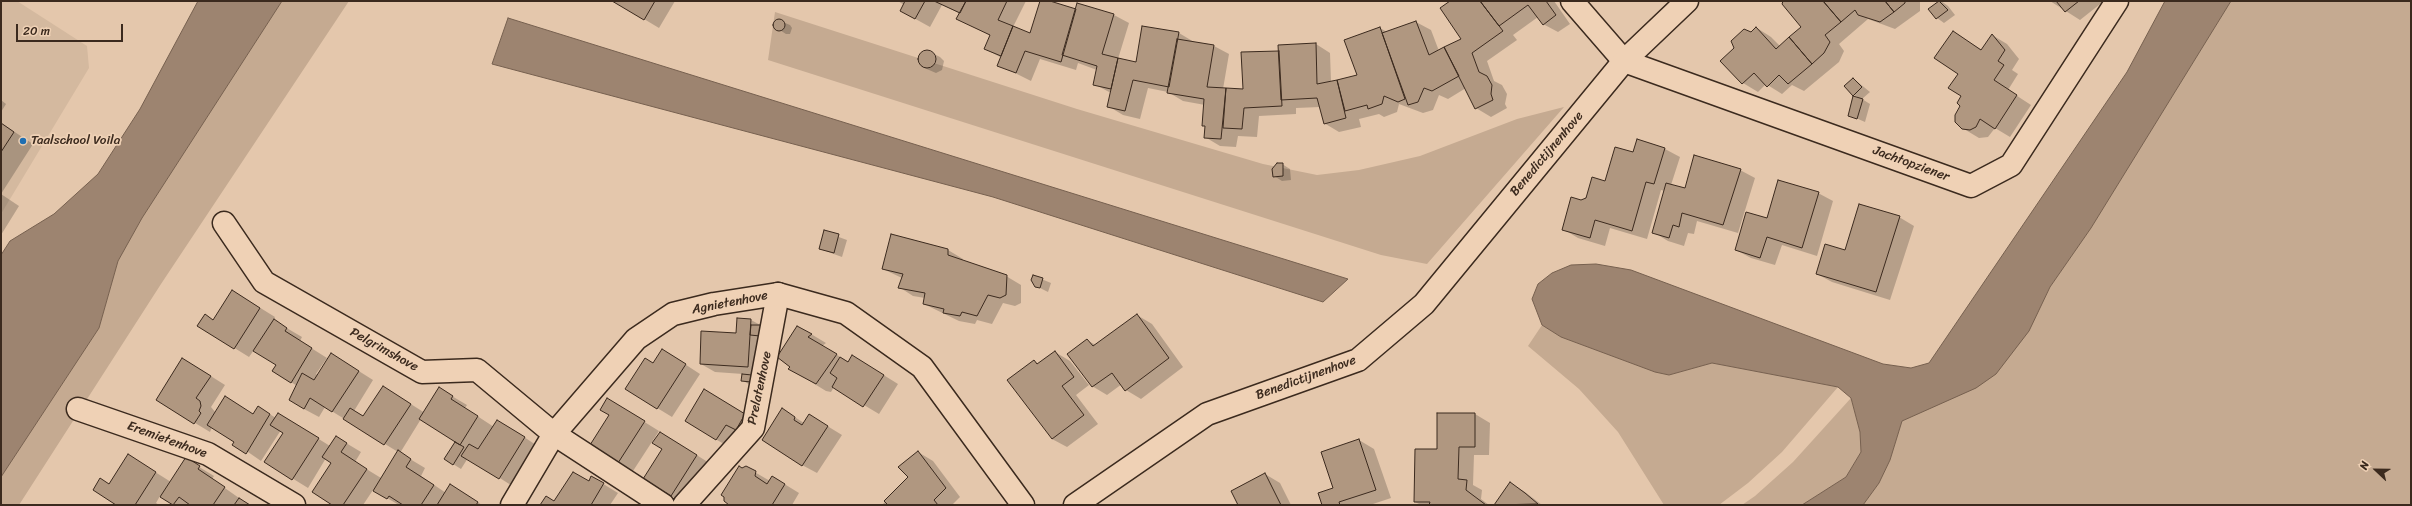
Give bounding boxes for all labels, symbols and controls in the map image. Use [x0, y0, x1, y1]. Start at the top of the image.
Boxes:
scale bar [18, 16, 125, 42]
text: 20 m [23, 20, 50, 42]
street label: Benedictijnenhove [1507, 108, 1587, 200]
place label: Taalschool Voila [31, 133, 120, 149]
marker: Taalschool Voila [18, 136, 28, 146]
street label: Jachtopziener [1871, 143, 1951, 185]
street label: Agnietenhove [691, 288, 769, 318]
street label: Pelgrimshove [347, 325, 421, 375]
street label: Prelatenhove [745, 350, 775, 426]
street label: Benedictijnenhove [1254, 353, 1358, 403]
street label: Eremietenhove [125, 418, 209, 462]
north arrow [2356, 450, 2396, 490]
text: N [2354, 458, 2375, 472]

